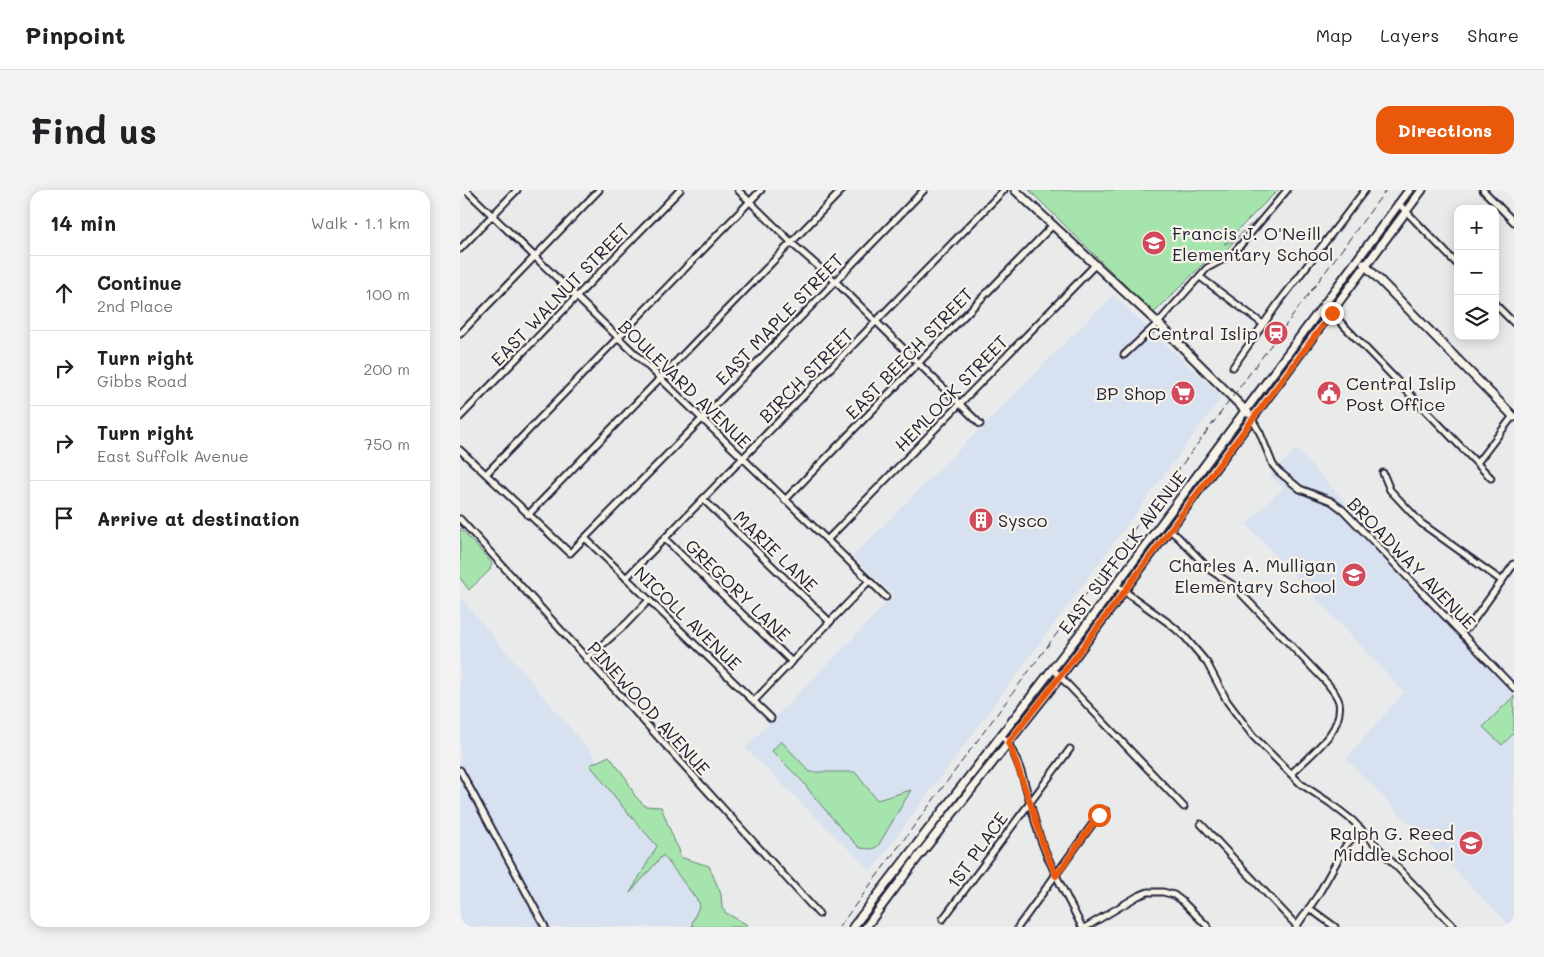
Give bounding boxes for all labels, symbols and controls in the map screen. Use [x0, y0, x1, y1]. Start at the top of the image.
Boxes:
text: Pinpoint [25, 19, 126, 50]
text: Map [1316, 23, 1352, 47]
text: Layers [1380, 23, 1439, 47]
text: Share [1467, 23, 1519, 47]
button: Directions [1376, 106, 1514, 154]
text: Find us [30, 107, 157, 153]
map controls [1454, 205, 1499, 340]
button: + [1454, 205, 1499, 250]
text: 14 min [50, 209, 116, 236]
text: Walk · 1.1 km [311, 212, 410, 233]
street label: EAST WALNUT STREET [485, 217, 635, 371]
place label: Francis J. O'Neill Elementary School [1172, 221, 1334, 266]
school or university icon: Francis J. O'Neill Elementary School [1141, 230, 1167, 256]
street label: EAST MAPLE STREET [710, 248, 848, 390]
button: − [1454, 250, 1499, 295]
text: Continue [97, 270, 182, 295]
icon: ahead [50, 279, 78, 307]
street label: EAST BEECH STREET [840, 282, 978, 424]
text: 100 m [365, 283, 410, 304]
text: 2nd Place [97, 295, 173, 316]
button: layers [1454, 295, 1499, 340]
route end [1321, 302, 1344, 325]
street label: BOULEVARD AVENUE [614, 314, 756, 454]
station icon: Central Islip [1263, 320, 1289, 346]
place label: Central Islip [1148, 321, 1258, 345]
street label: BIRCH STREET [754, 323, 858, 427]
street label: HEMLOCK STREET [889, 330, 1013, 456]
text: Turn right [97, 345, 194, 370]
icon: right [50, 354, 78, 382]
text: 200 m [363, 358, 410, 379]
text: Gibbs Road [97, 370, 187, 391]
place label: Central Islip Post Office [1346, 371, 1456, 416]
supermarket icon: BP Shop [1170, 380, 1196, 406]
public building icon: Central Islip Post Office [1316, 380, 1342, 406]
place label: BP Shop [1096, 381, 1166, 405]
text: Turn right [97, 420, 194, 445]
icon: right [50, 429, 78, 457]
text: 750 m [364, 433, 410, 454]
text: East Suffolk Avenue [97, 445, 249, 466]
street label: EAST SUFFOLK AVENUE [1053, 465, 1191, 639]
street label: BROADWAY AVENUE [1343, 492, 1481, 634]
icon: arrive [50, 504, 78, 532]
street label: MARIE LANE [729, 505, 823, 597]
text: Arrive at destination [97, 506, 300, 531]
building icon: Sysco [968, 507, 994, 533]
place label: Sysco [998, 508, 1048, 532]
street label: GREGORY LANE [680, 534, 796, 646]
place label: Charles A. Mulligan Elementary School [1169, 553, 1336, 598]
street label: NICOLL AVENUE [629, 561, 747, 675]
school or university icon: Charles A. Mulligan Elementary School [1341, 562, 1367, 588]
street label: PINEWOOD AVENUE [582, 636, 716, 780]
route start [1088, 804, 1111, 827]
street label: 1ST PLACE [941, 807, 1013, 893]
place label: Ralph G. Reed Middle School [1330, 821, 1454, 866]
school or university icon: Ralph G. Reed Middle School [1458, 830, 1484, 856]

